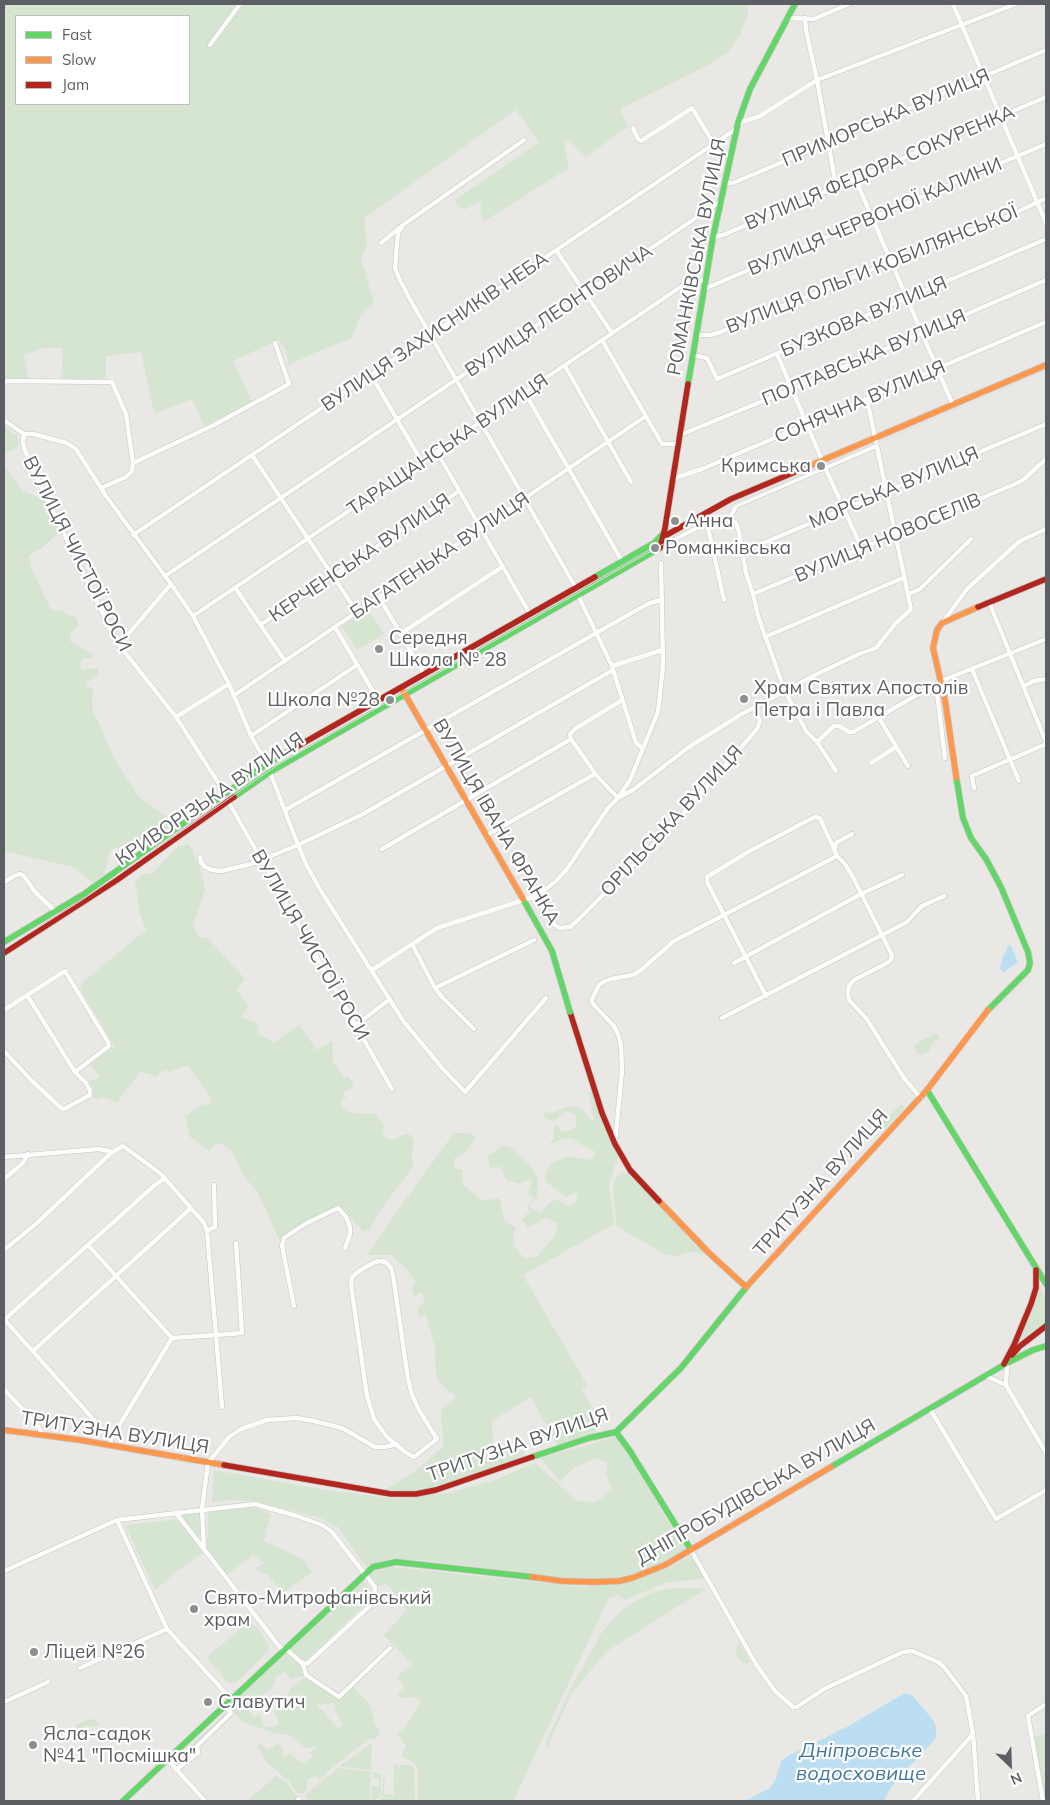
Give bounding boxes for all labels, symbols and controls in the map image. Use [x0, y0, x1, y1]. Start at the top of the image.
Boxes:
legend [15, 15, 190, 105]
text: Fast [62, 25, 92, 44]
text: Slow [62, 50, 96, 69]
street label: ПРИМОРСЬКА ВУЛИЦЯ [779, 64, 993, 172]
text: Jam [62, 75, 89, 94]
street label: ВУЛИЦЯ ФЕДОРА СОКУРЕНКА [742, 101, 1018, 235]
street label: РОМАНКІВСЬКА ВУЛИЦЯ [663, 137, 731, 377]
street label: ВУЛИЦЯ ЧЕРВОНОЇ КАЛИНИ [745, 153, 1005, 281]
street label: ВУЛИЦЯ ОЛЬГИ КОБИЛЯНСЬКОЇ [723, 201, 1021, 339]
street label: ВУЛИЦЯ ЛЕОНТОВИЧА [461, 240, 657, 382]
street label: ВУЛИЦЯ ЗАХИСНИКІВ НЕБА [317, 247, 553, 417]
street label: БУЗКОВА ВУЛИЦЯ [777, 272, 951, 362]
street label: ПОЛТАВСЬКА ВУЛИЦЯ [759, 305, 969, 411]
street label: СОНЯЧНА ВУЛИЦЯ [771, 356, 949, 448]
street label: ТАРАЩАНСЬКА ВУЛИЦЯ [343, 369, 553, 521]
street label: МОРСЬКА ВУЛИЦЯ [806, 442, 982, 534]
street label: ВУЛИЦЯ ЧИСТОЇ РОСИ [18, 452, 136, 656]
place label: Кримська [721, 455, 811, 477]
marker: Кримська [815, 460, 827, 472]
street label: БАГАТЕНЬКА ВУЛИЦЯ [346, 488, 534, 624]
street label: ВУЛИЦЯ НОВОСЕЛІВ [791, 488, 985, 588]
street label: КЕРЧЕНСЬКА ВУЛИЦЯ [265, 489, 455, 627]
place label: Анна [685, 510, 733, 532]
marker: Анна [669, 515, 681, 527]
place label: Романківська [665, 537, 791, 559]
marker: Романківська [649, 542, 661, 554]
place label: Середня Школа № 28 [389, 627, 507, 671]
marker: Середня Школа № 28 [373, 643, 385, 655]
place label: Храм Святих Апостолів Петра і Павла [754, 677, 968, 721]
place label: Школа №28 [267, 689, 380, 711]
marker: Храм Святих Апостолів Петра і Павла [738, 693, 750, 705]
marker: Школа №28 [384, 694, 396, 706]
street label: ВУЛИЦЯ ІВАНА ФРАНКА [428, 715, 564, 929]
street label: КРИВОРІЗЬКА ВУЛИЦЯ [112, 727, 308, 871]
street label: ОРІЛЬСЬКА ВУЛИЦЯ [596, 741, 748, 901]
street label: ВУЛИЦЯ ЧИСТОЇ РОСИ [246, 846, 374, 1044]
street label: ТРИТУЗНА ВУЛИЦЯ [749, 1105, 893, 1261]
street label: ТРИТУЗНА ВУЛИЦЯ [424, 1403, 612, 1487]
street label: ТРИТУЗНА ВУЛИЦЯ [19, 1407, 211, 1459]
street label: ДНІПРОБУДІВСЬКА ВУЛИЦЯ [632, 1414, 880, 1570]
place label: Свято-Митрофанівський храм [204, 1587, 432, 1631]
marker: Свято-Митрофанівський храм [188, 1603, 200, 1615]
place label: Ліцей №26 [44, 1641, 145, 1663]
marker: Ліцей №26 [28, 1646, 40, 1658]
place label: Славутич [218, 1691, 305, 1713]
marker: Славутич [202, 1696, 214, 1708]
place label: Ясла-садок №41 "Посмішка" [43, 1723, 196, 1767]
marker: Ясла-садок №41 "Посмішка" [27, 1739, 39, 1751]
water label: Дніпровське водосховище [796, 1739, 926, 1786]
north arrow [985, 1740, 1035, 1790]
text: N [1008, 1768, 1025, 1789]

